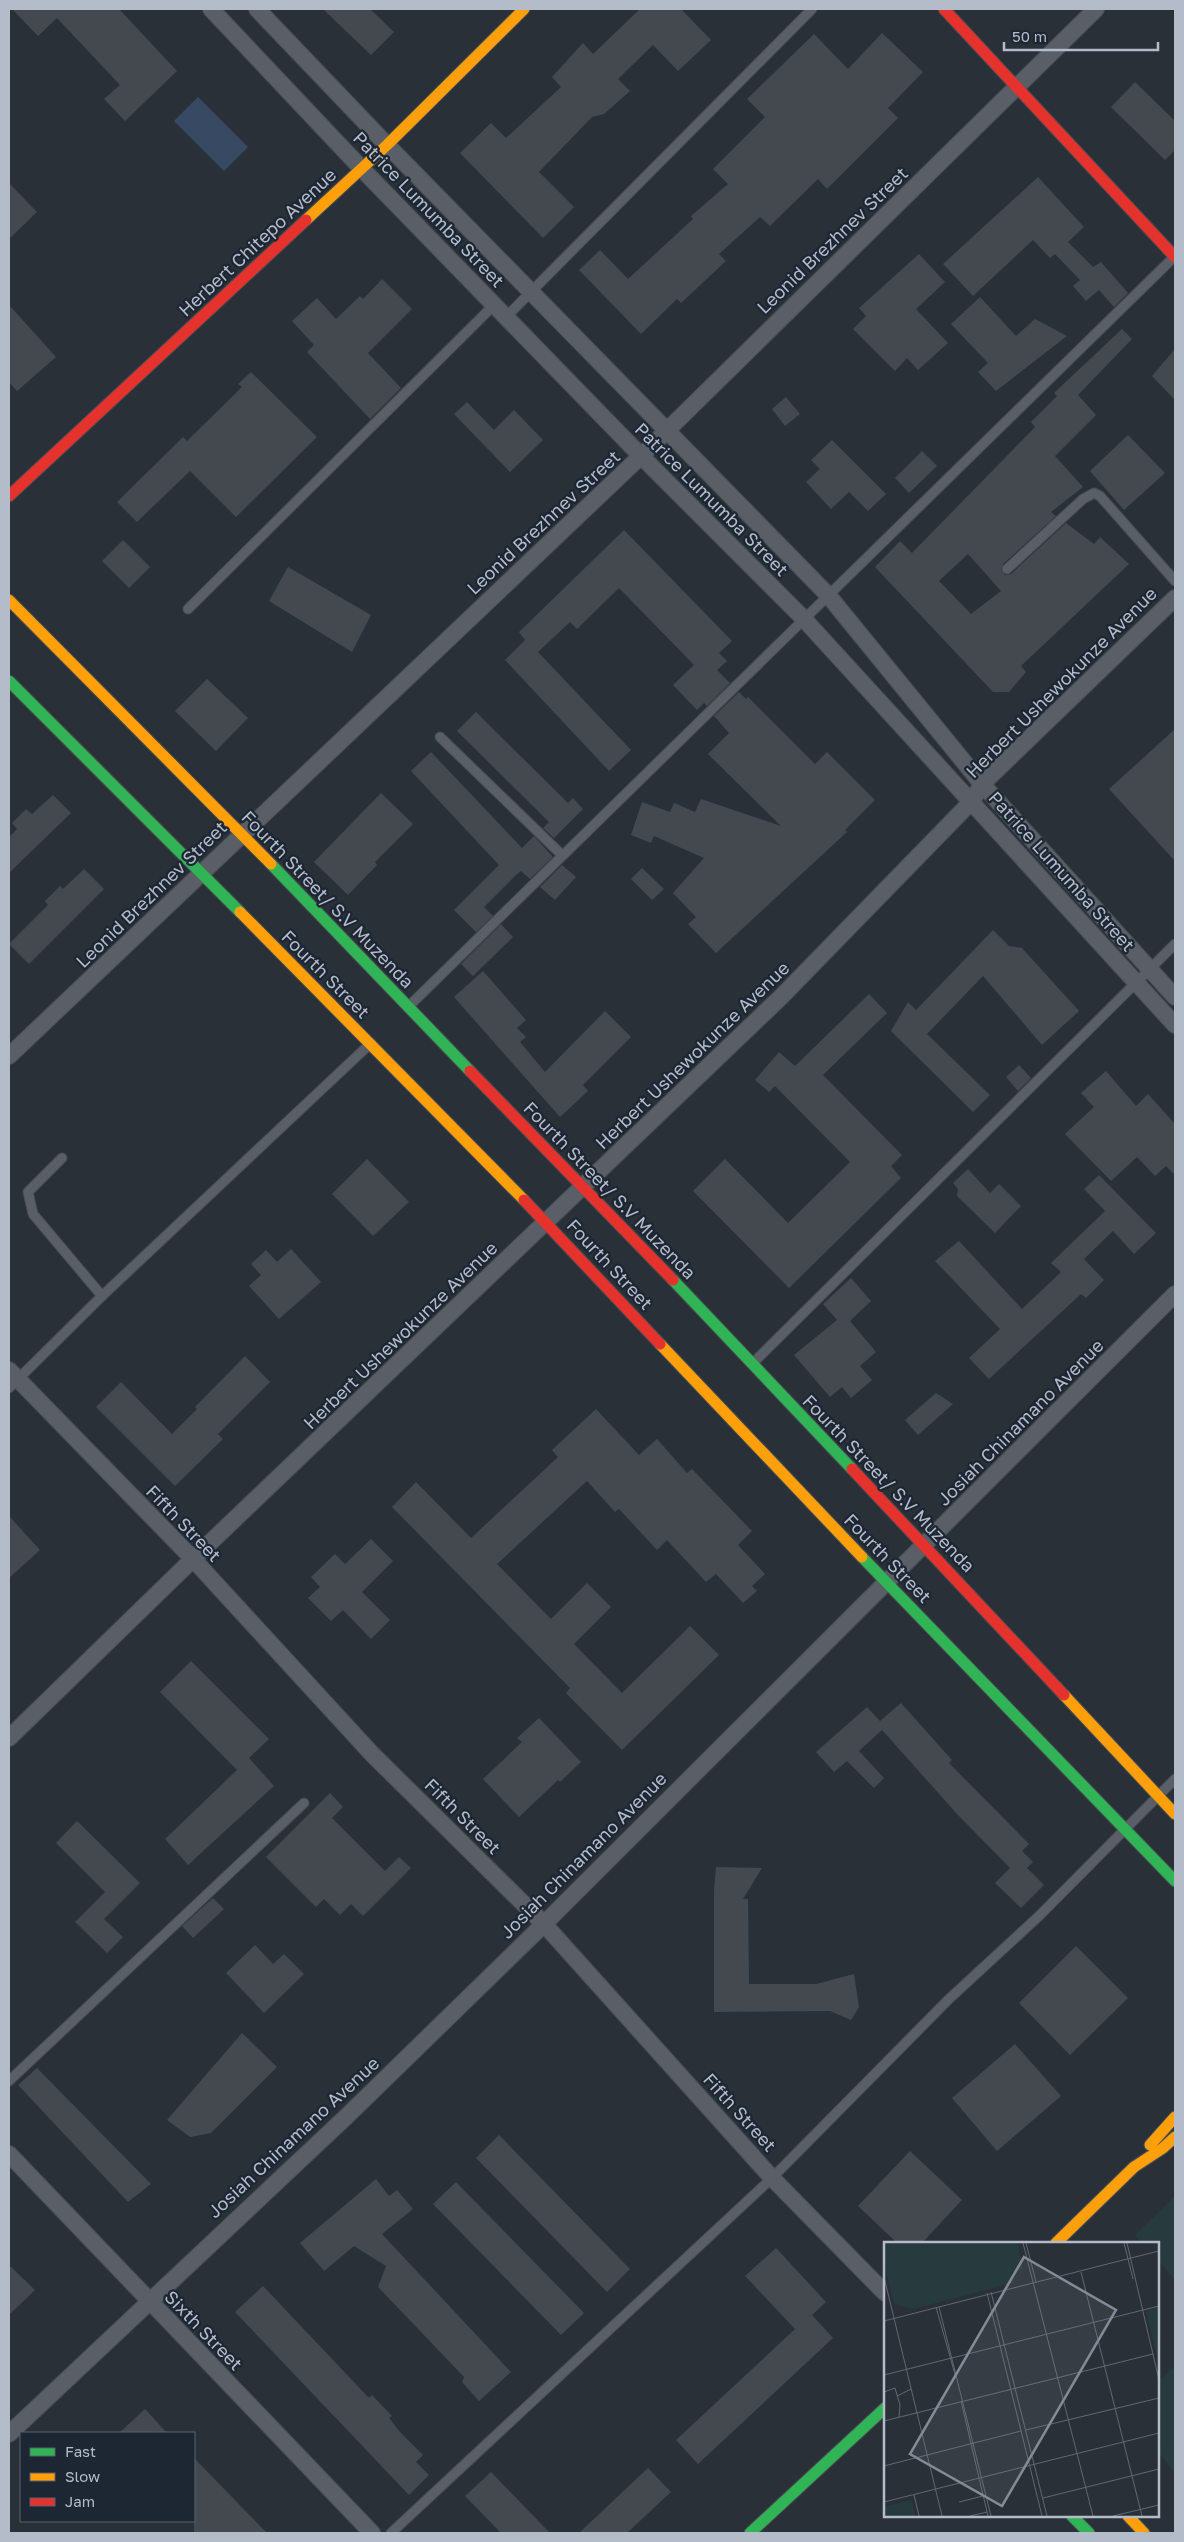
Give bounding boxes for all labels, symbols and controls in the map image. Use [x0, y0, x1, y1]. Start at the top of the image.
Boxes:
scale bar [1004, 20, 1158, 52]
text: 50 m [1012, 27, 1047, 45]
street label: Patrice Lumumba Street [349, 127, 509, 291]
street label: Leonid Brezhnev Street [752, 162, 912, 318]
street label: Herbert Chitepo Avenue [174, 163, 340, 321]
street label: Patrice Lumumba Street [631, 418, 793, 580]
street label: Leonid Brezhnev Street [462, 445, 624, 599]
street label: Herbert Ushewokunze Avenue [961, 582, 1161, 782]
street label: Patrice Lumumba Street [984, 786, 1140, 956]
street label: Fourth Street/ S.V Muzenda [237, 806, 419, 992]
street label: Leonid Brezhnev Street [71, 816, 231, 972]
street label: Fourth Street [277, 925, 375, 1023]
street label: Herbert Ushewokunze Avenue [591, 957, 793, 1153]
street label: Fourth Street/ S.V Muzenda [519, 1097, 701, 1283]
street label: Fourth Street [563, 1214, 657, 1314]
street label: Herbert Ushewokunze Avenue [299, 1237, 501, 1433]
street label: Josiah Chinamano Avenue [932, 1334, 1108, 1510]
street label: Fourth Street/ S.V Muzenda [798, 1390, 980, 1576]
street label: Fifth Street [142, 1480, 226, 1566]
street label: Fourth Street [840, 1509, 936, 1607]
street label: Josiah Chinamano Avenue [495, 1767, 671, 1943]
street label: Fifth Street [420, 1773, 506, 1859]
street label: Josiah Chinamano Avenue [203, 2052, 383, 2222]
street label: Fifth Street [699, 2068, 781, 2156]
inset map [884, 2242, 1159, 2517]
street label: Sixth Street [160, 2285, 248, 2375]
legend [20, 2432, 195, 2522]
text: Fast [65, 2442, 96, 2460]
text: Slow [65, 2467, 100, 2485]
text: Jam [65, 2492, 95, 2510]

